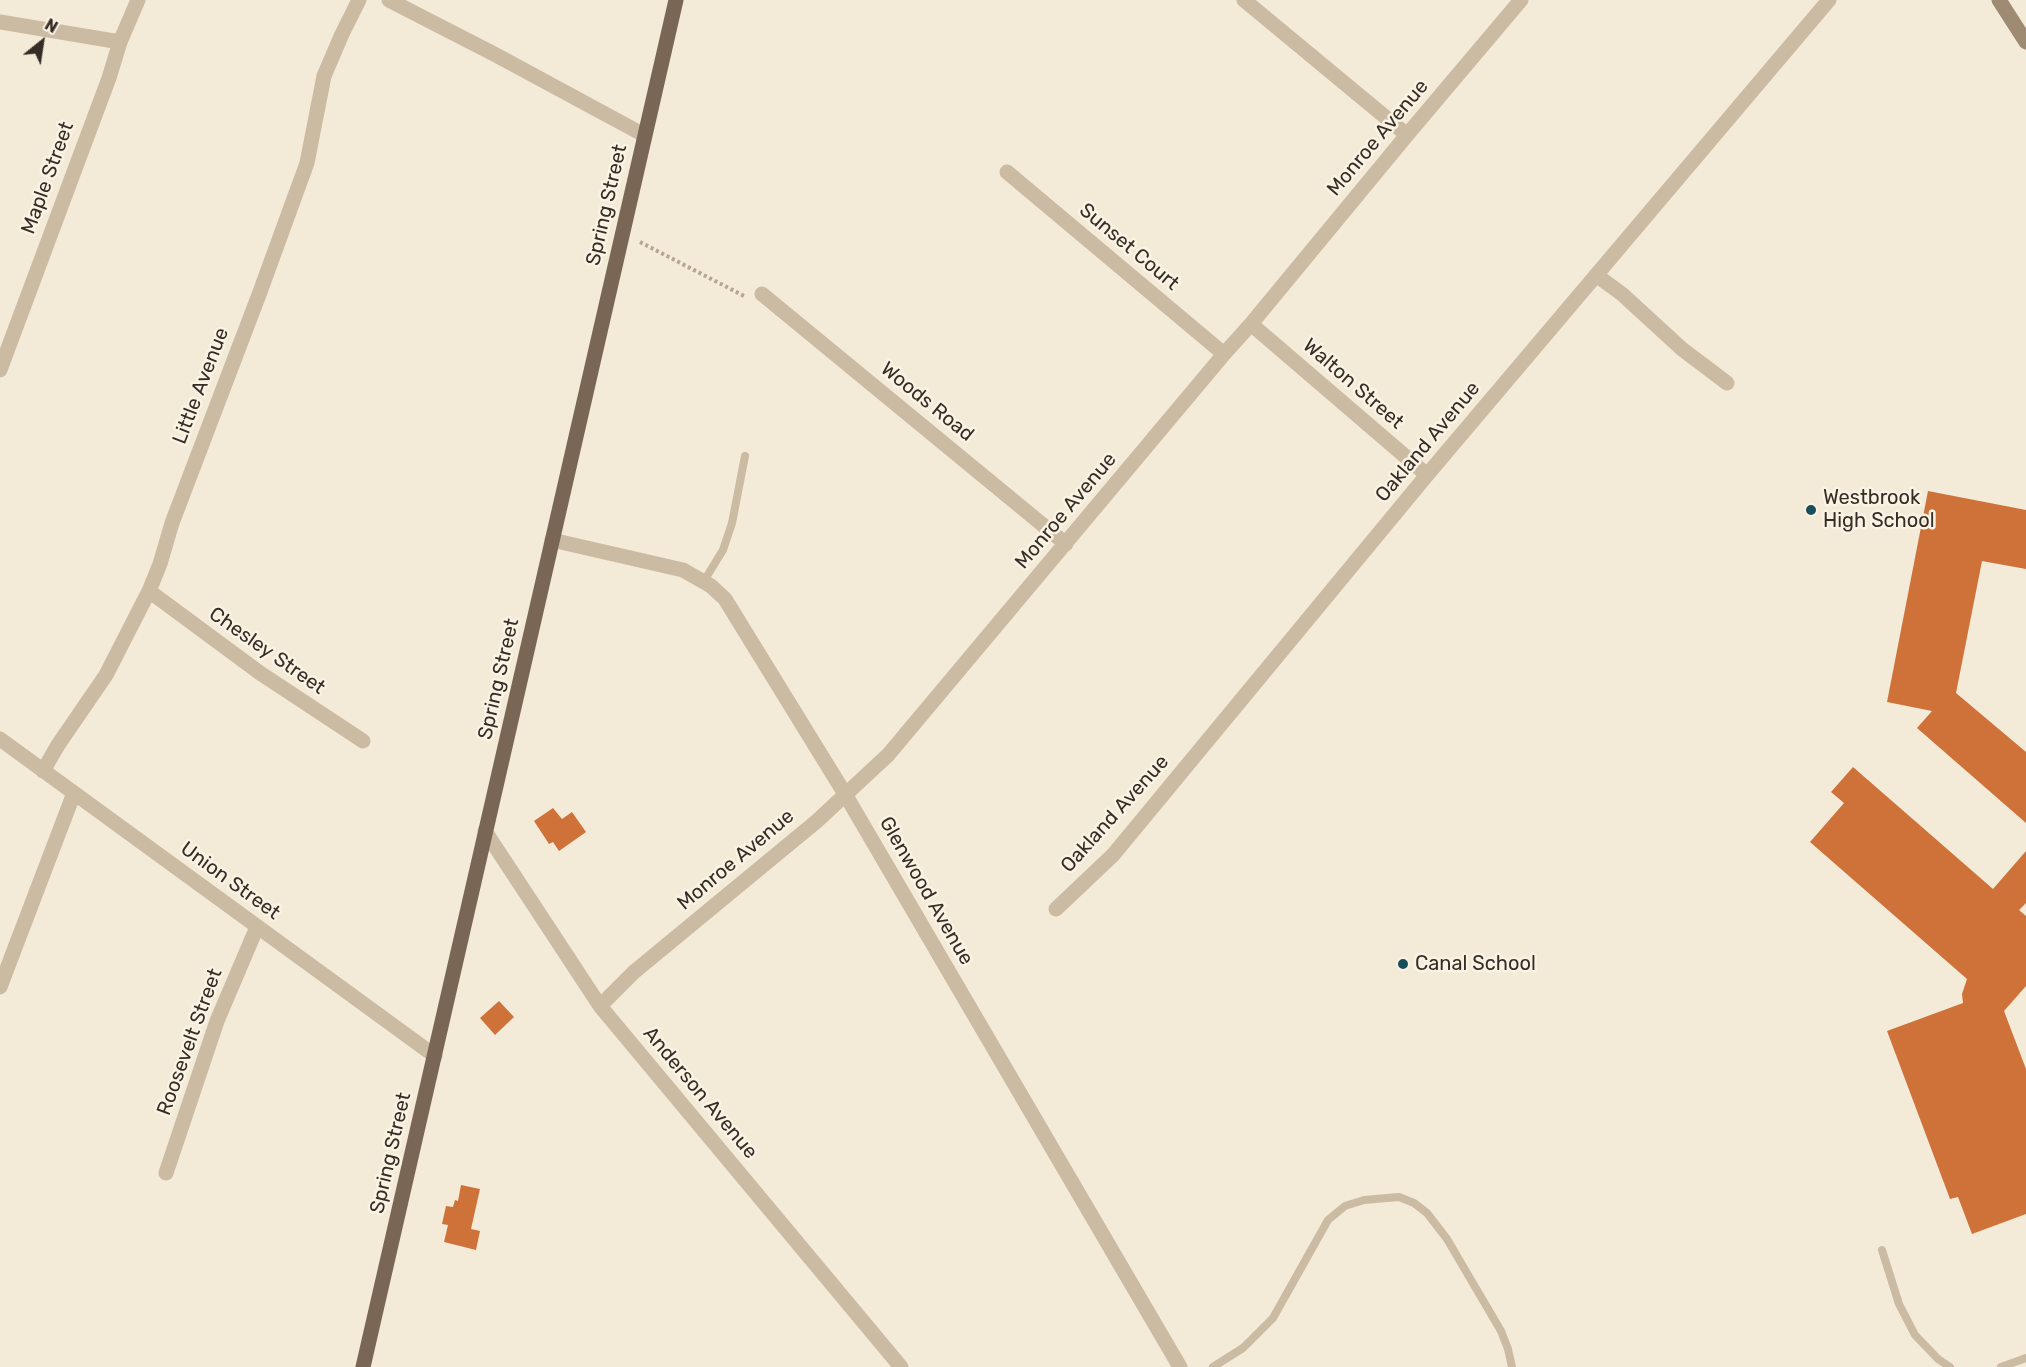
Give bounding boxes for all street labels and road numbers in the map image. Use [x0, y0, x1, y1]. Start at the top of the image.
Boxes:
street label: Monroe Avenue [1322, 75, 1434, 201]
street label: Maple Street [17, 119, 79, 237]
street label: Spring Street [581, 142, 633, 268]
street label: Sunset Court [1074, 198, 1184, 296]
street label: Little Avenue [168, 324, 234, 448]
street label: Walton Street [1298, 334, 1408, 434]
street label: Woods Road [876, 357, 978, 447]
street label: Oakland Avenue [1371, 377, 1485, 507]
street label: Monroe Avenue [1010, 448, 1122, 574]
street label: Chesley Street [204, 602, 330, 700]
street label: Spring Street [473, 616, 525, 742]
street label: Oakland Avenue [1056, 750, 1174, 878]
street label: Monroe Avenue [673, 804, 799, 916]
street label: Glenwood Avenue [874, 813, 978, 969]
street label: Union Street [175, 837, 285, 925]
street label: Roosevelt Street [152, 965, 228, 1119]
street label: Anderson Avenue [638, 1022, 762, 1164]
street label: Spring Street [365, 1090, 417, 1216]

